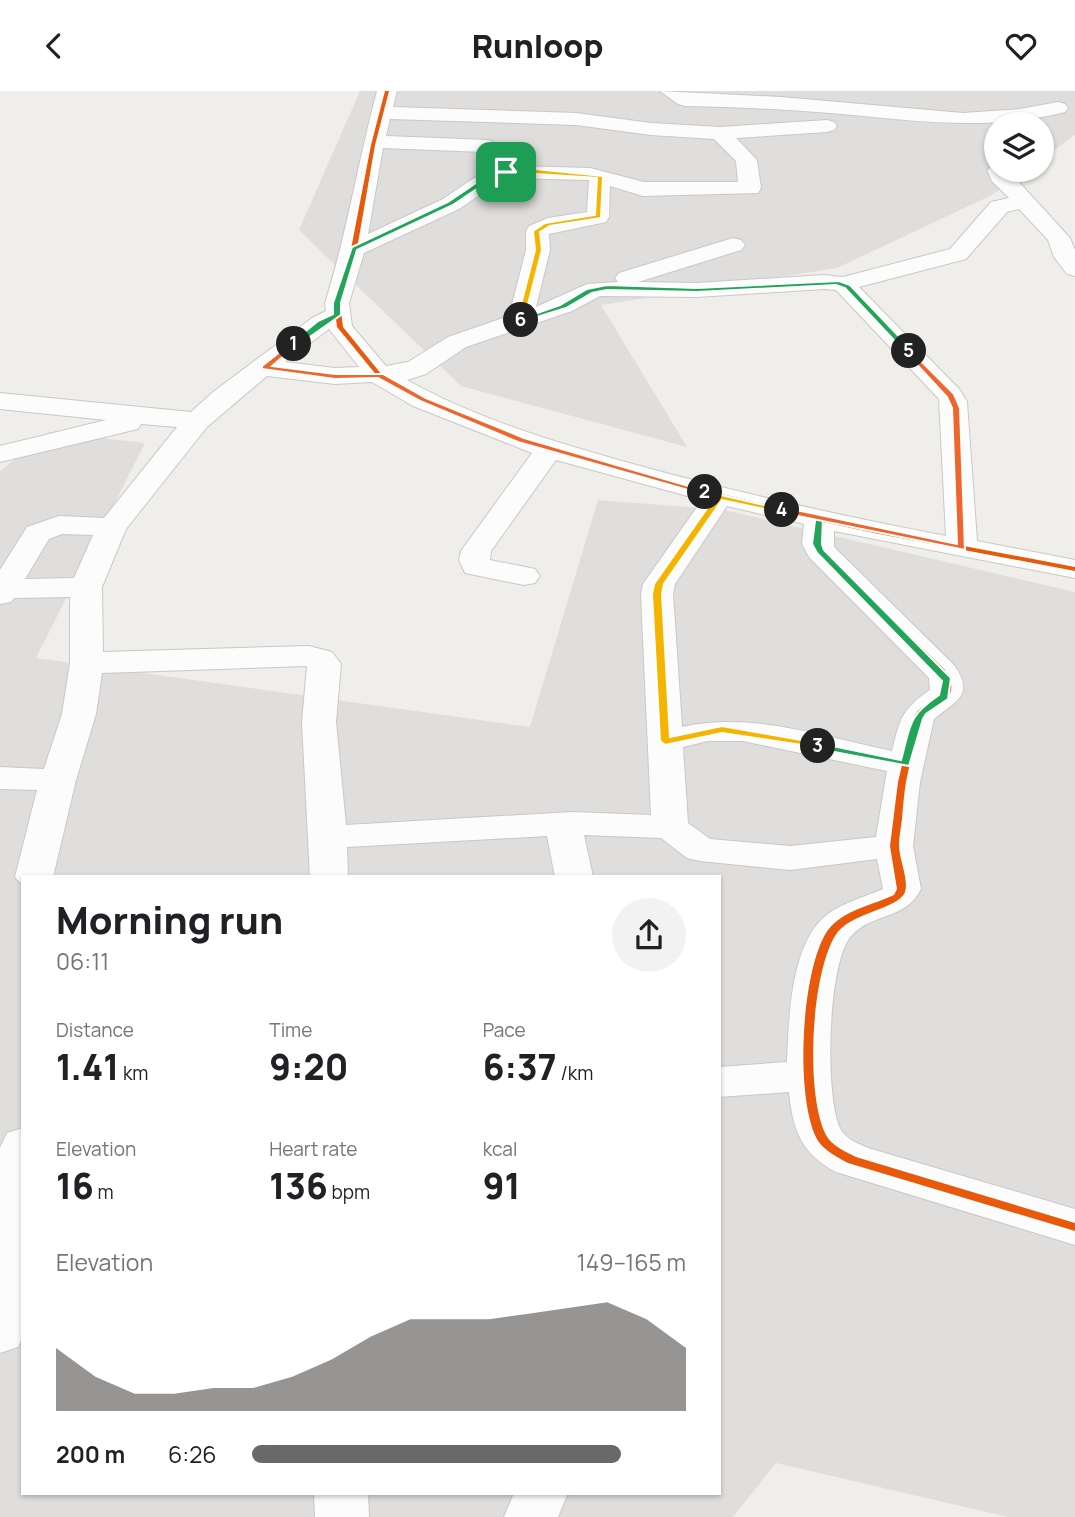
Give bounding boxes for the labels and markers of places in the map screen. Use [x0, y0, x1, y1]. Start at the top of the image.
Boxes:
pin [476, 142, 536, 202]
pin: 6 [504, 303, 538, 337]
pin: 1 [276, 327, 312, 361]
pin: 5 [892, 334, 926, 369]
pin: 2 [688, 475, 722, 509]
pin: 4 [764, 493, 800, 527]
pin: 3 [800, 729, 836, 763]

